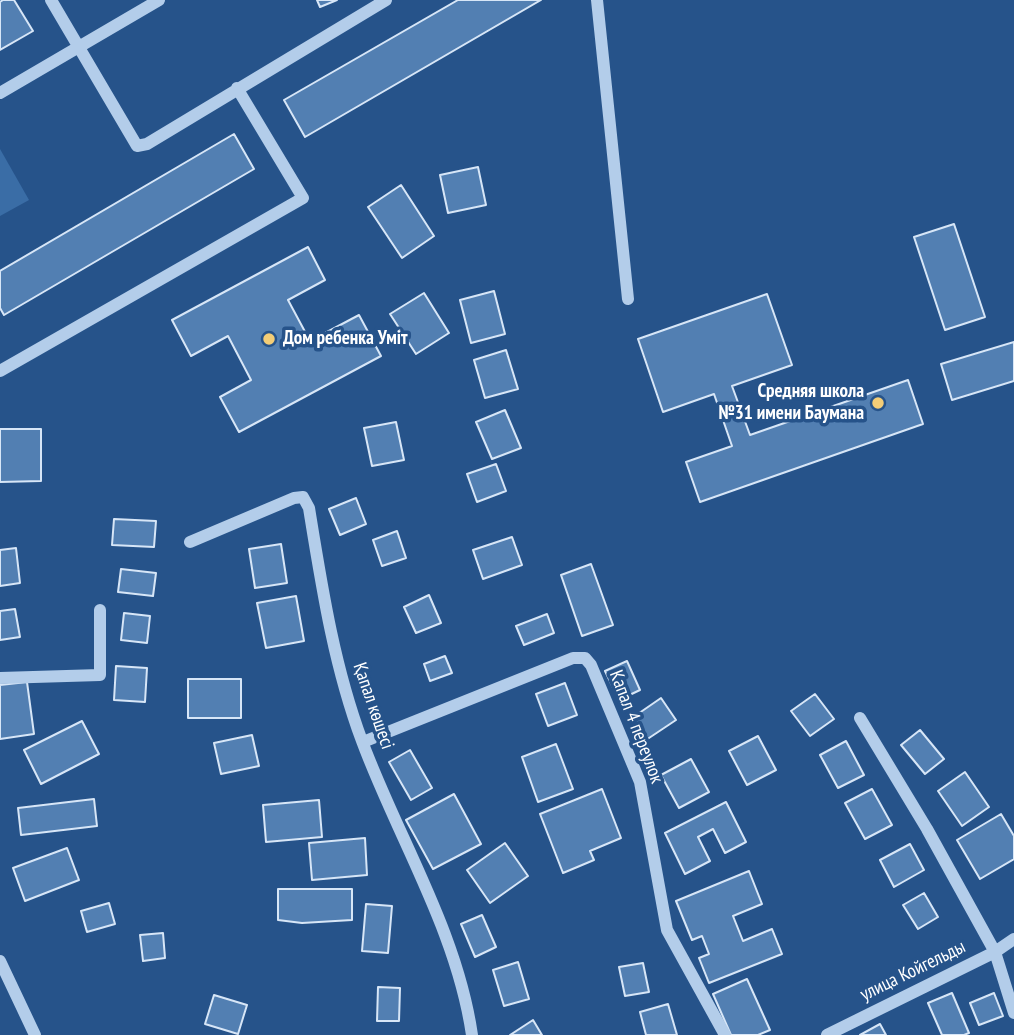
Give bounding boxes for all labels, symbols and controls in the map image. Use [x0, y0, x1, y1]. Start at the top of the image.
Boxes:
place label: Дом ребенка Умiт [283, 328, 408, 350]
marker: Дом ребенка Умiт [261, 331, 277, 347]
place label: Средняя школа №31 имени Баумана [718, 381, 864, 425]
marker: Средняя школа №31 имени Баумана [870, 395, 886, 411]
street label: Қапал көшесі [348, 660, 398, 752]
street label: Капал 4 переулок [604, 667, 668, 787]
street label: улица Койгельды [857, 936, 969, 1006]

